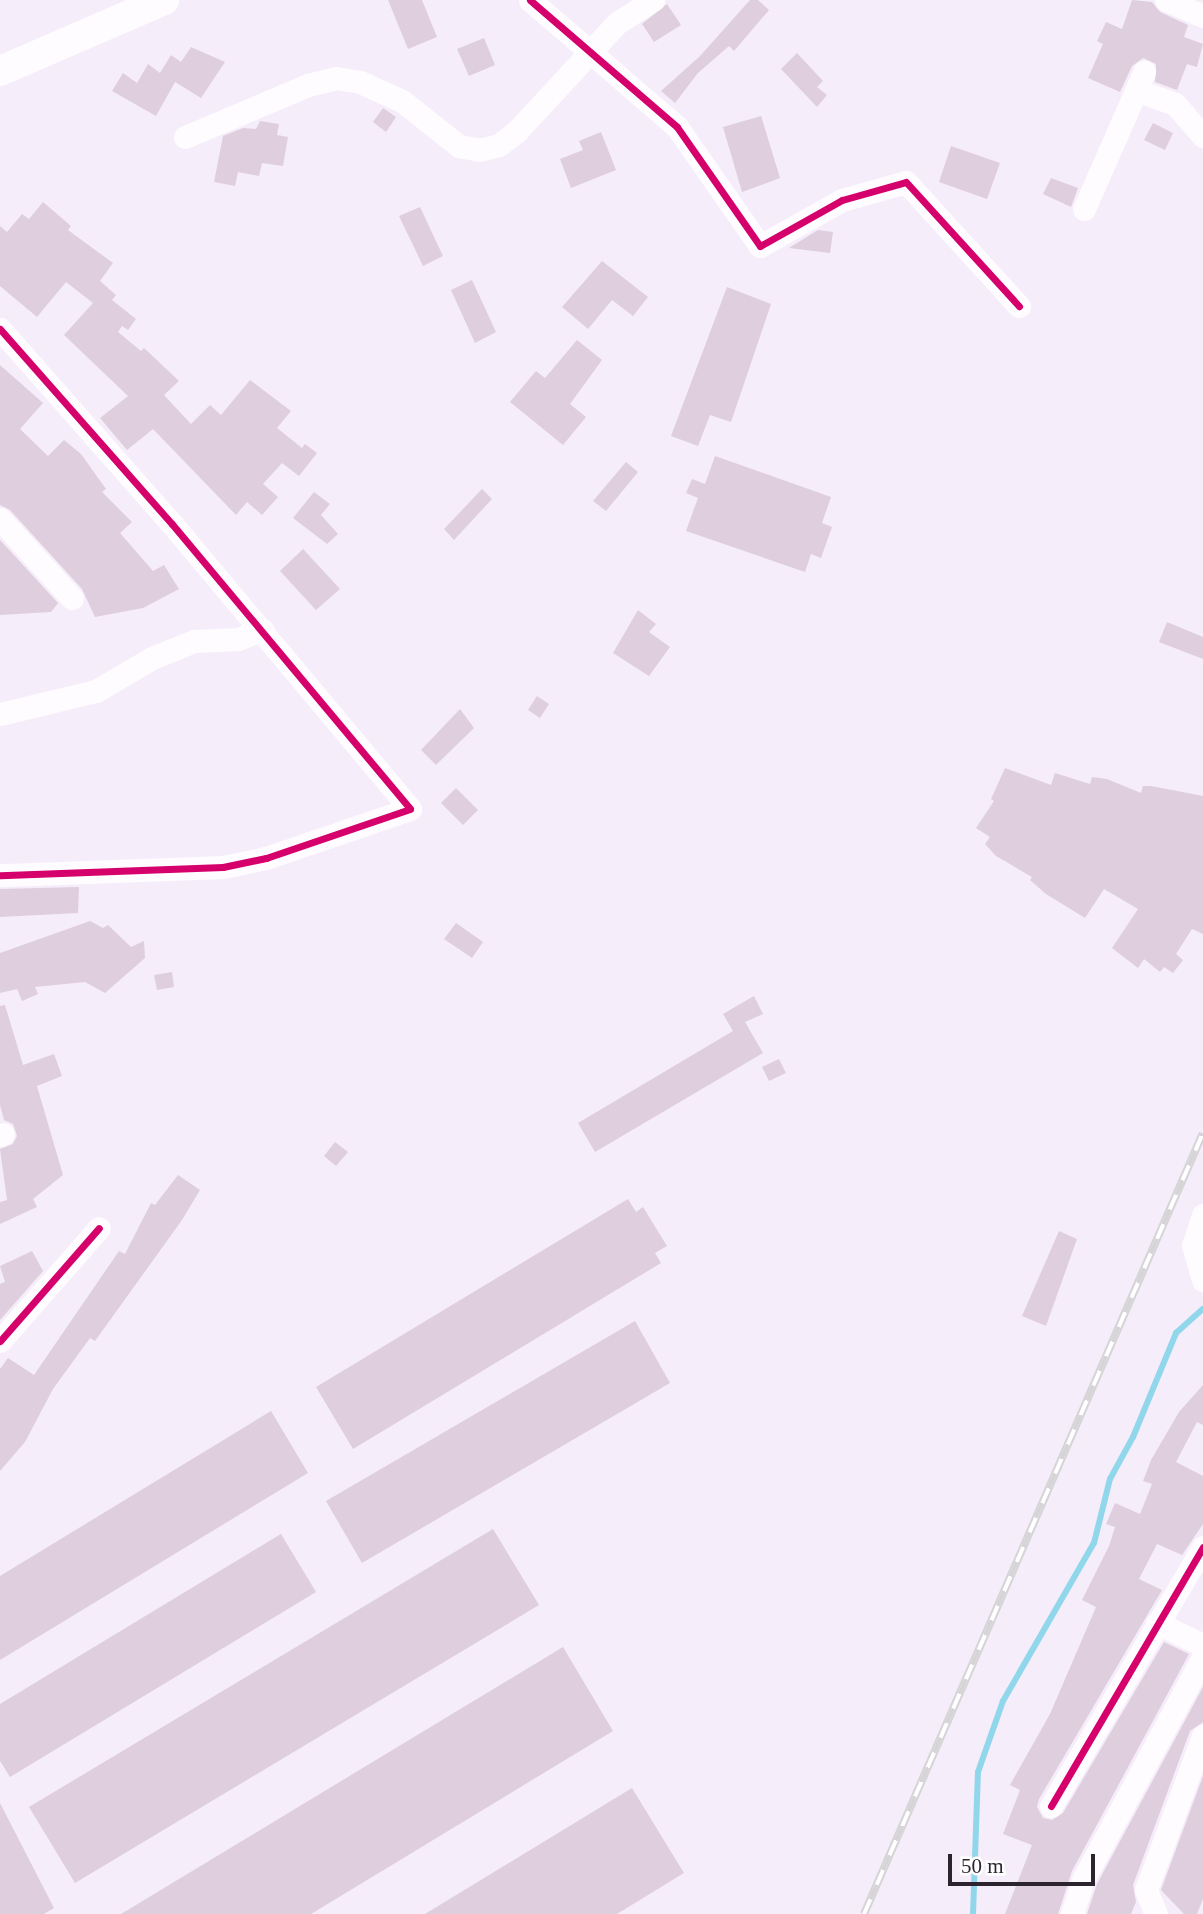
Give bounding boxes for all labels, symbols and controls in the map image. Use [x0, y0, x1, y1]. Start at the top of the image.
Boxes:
scale bar [951, 1840, 1098, 1884]
text: 50 m [961, 1854, 1004, 1878]

